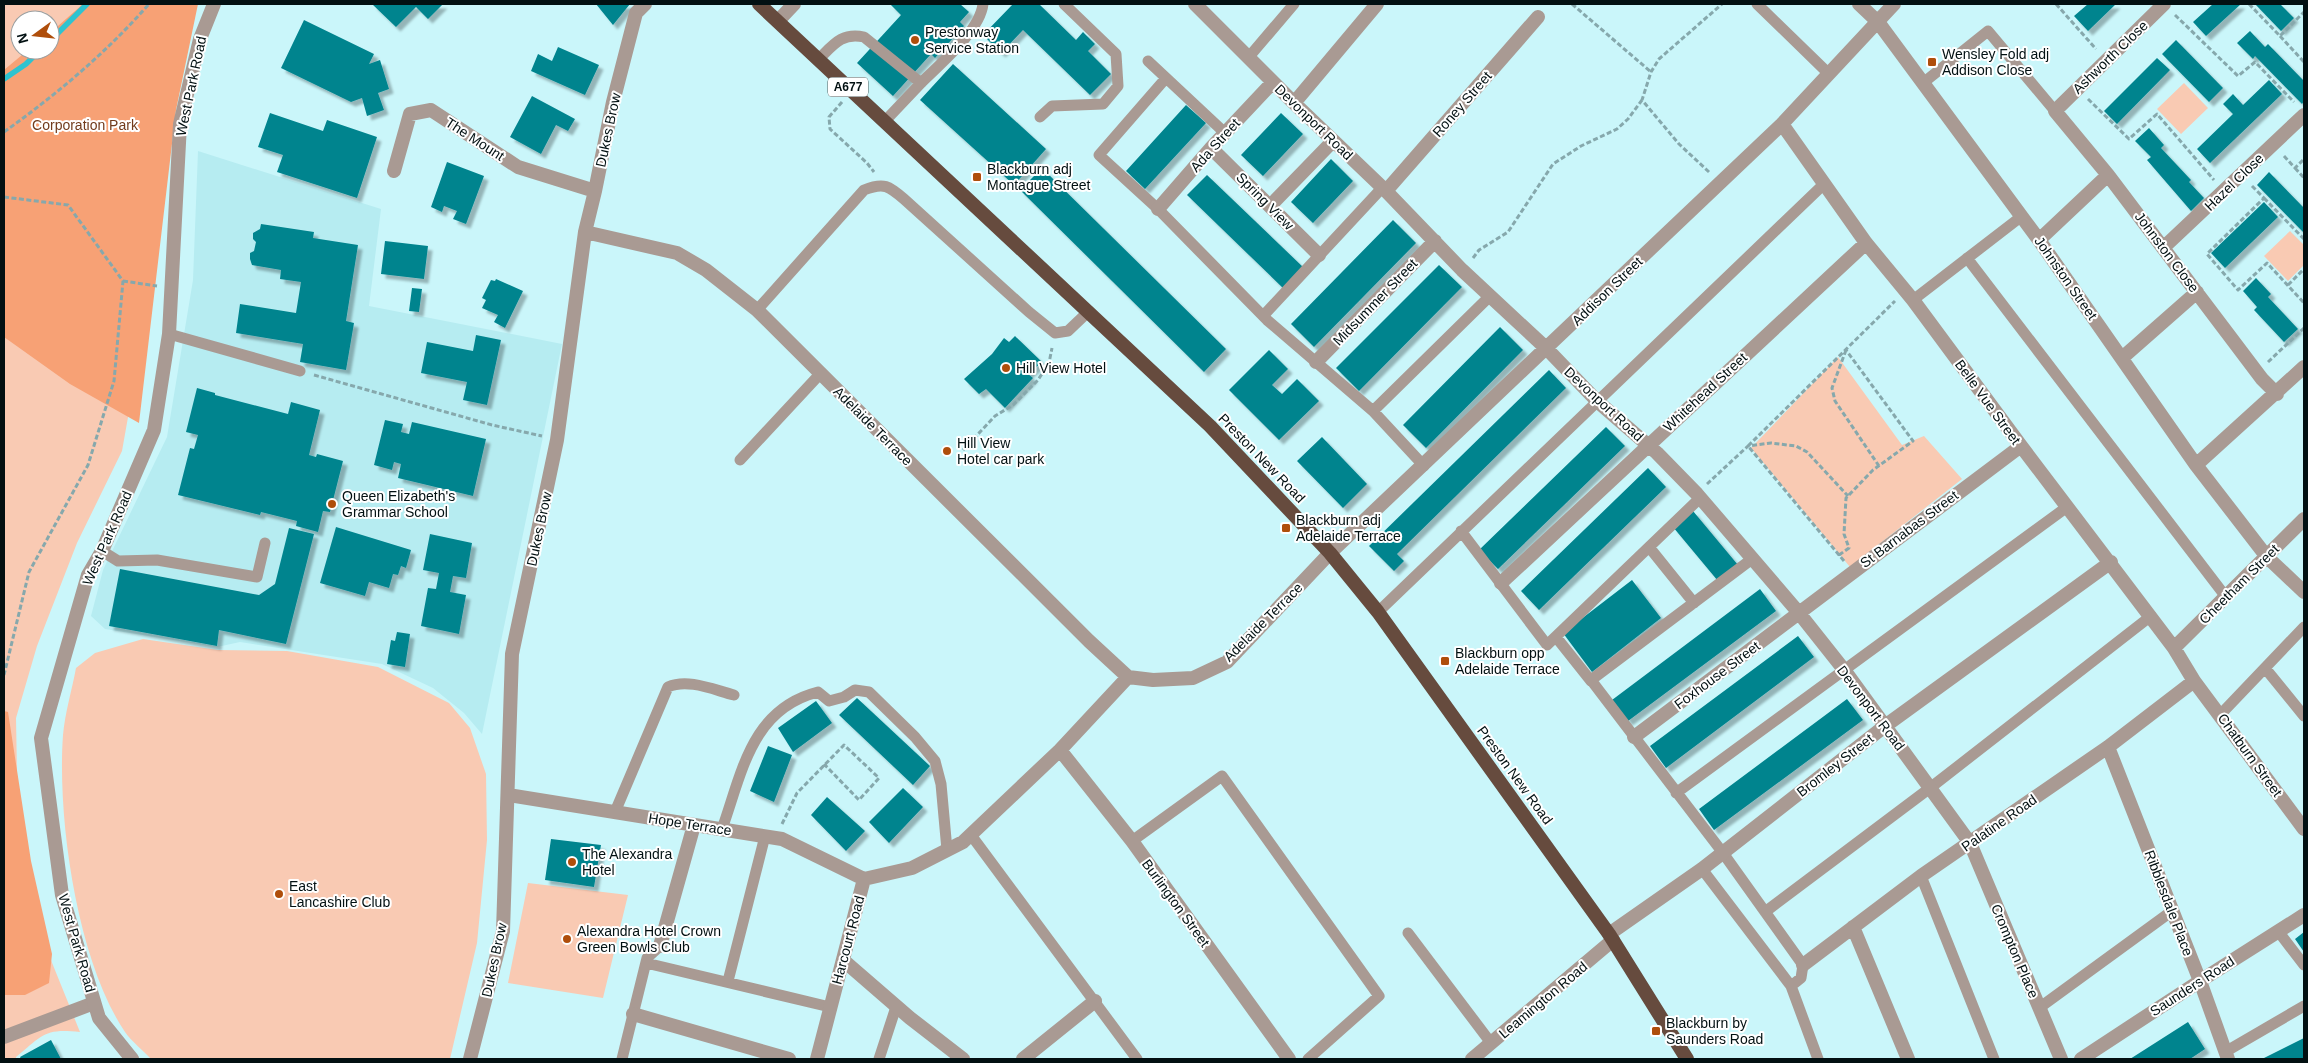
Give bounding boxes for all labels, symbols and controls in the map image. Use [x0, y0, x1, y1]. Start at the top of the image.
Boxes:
north arrow [10, 10, 60, 60]
street label: Ashworth Close [2069, 17, 2151, 97]
place label: Prestonway Service Station [925, 24, 1019, 56]
text: N [13, 31, 31, 45]
marker: Prestonway Service Station [909, 34, 921, 46]
street label: West Park Road [173, 35, 209, 137]
place label: Wensley Fold adj Addison Close [1942, 46, 2049, 78]
marker: Wensley Fold adj Addison Close [1926, 56, 1938, 68]
street label: Roney Street [1429, 68, 1495, 140]
road number: A677 [828, 77, 868, 96]
street label: Devonport Road [1272, 81, 1356, 163]
street label: Dukes Brow [592, 91, 624, 169]
street label: The Mount [443, 114, 508, 164]
street label: Ada Street [1187, 115, 1243, 175]
park label: Corporation Park [32, 117, 139, 133]
street label: Hazel Close [2201, 150, 2267, 214]
place label: Blackburn adj Montague Street [987, 161, 1091, 193]
street label: Spring View [1233, 169, 1298, 234]
marker: Blackburn adj Montague Street [971, 171, 983, 183]
street label: Johnston Close [2132, 209, 2203, 296]
street label: Johnston Street [2031, 233, 2101, 323]
street label: Addison Street [1568, 253, 1646, 329]
street label: Midsummer Street [1330, 255, 1421, 349]
street label: Whitehead Street [1660, 349, 1750, 435]
street label: Belle Vue Street [1952, 357, 2024, 448]
place label: Hill View Hotel [1016, 360, 1106, 376]
marker: Hill View Hotel [1000, 362, 1012, 374]
street label: Devonport Road [1561, 363, 1647, 445]
street label: Adelaide Terrace [830, 383, 916, 469]
street label: Preston New Road [1215, 410, 1309, 506]
place label: Hill View Hotel car park [957, 435, 1045, 467]
marker: Hill View Hotel car park [941, 445, 953, 457]
street label: St Barnabas Street [1857, 487, 1961, 571]
street label: West Park Road [79, 488, 135, 588]
place label: Queen Elizabeth's Grammar School [342, 488, 455, 520]
street label: Dukes Brow [523, 490, 555, 568]
marker: Queen Elizabeth's Grammar School [326, 498, 338, 510]
place label: Blackburn adj Adelaide Terrace [1296, 512, 1401, 544]
marker: Blackburn adj Adelaide Terrace [1280, 522, 1292, 534]
street label: Cheetham Street [2196, 541, 2282, 627]
street label: Adelaide Terrace [1220, 579, 1306, 665]
street label: Foxhouse Street [1671, 638, 1763, 712]
place label: Blackburn opp Adelaide Terrace [1455, 645, 1560, 677]
marker: Blackburn opp Adelaide Terrace [1439, 655, 1451, 667]
street label: Devonport Road [1834, 662, 1908, 754]
street label: Chatburn Street [2214, 710, 2286, 800]
street label: Preston New Road [1474, 723, 1556, 827]
street label: Bromley Street [1794, 730, 1876, 800]
street label: Palatine Road [1958, 791, 2040, 855]
street label: Hope Terrace [647, 810, 733, 838]
place label: The Alexandra Hotel [582, 846, 672, 878]
street label: Ribblesdale Place [2141, 848, 2197, 958]
marker: The Alexandra Hotel [566, 856, 578, 868]
street label: Burlington Street [1139, 856, 1213, 950]
place label: East Lancashire Club [289, 878, 390, 910]
marker: East Lancashire Club [273, 888, 285, 900]
street label: West Park Road [55, 892, 99, 994]
street label: Harcourt Road [828, 894, 868, 986]
street label: Crompton Place [1988, 902, 2042, 1001]
street label: Dukes Brow [478, 921, 510, 999]
place label: Alexandra Hotel Crown Green Bowls Club [577, 923, 721, 955]
marker: Alexandra Hotel Crown Green Bowls Club [561, 933, 573, 945]
street label: Saunders Road [2147, 953, 2237, 1019]
street label: Leamington Road [1496, 958, 1590, 1042]
place label: Blackburn by Saunders Road [1666, 1015, 1763, 1047]
marker: Blackburn by Saunders Road [1650, 1025, 1662, 1037]

